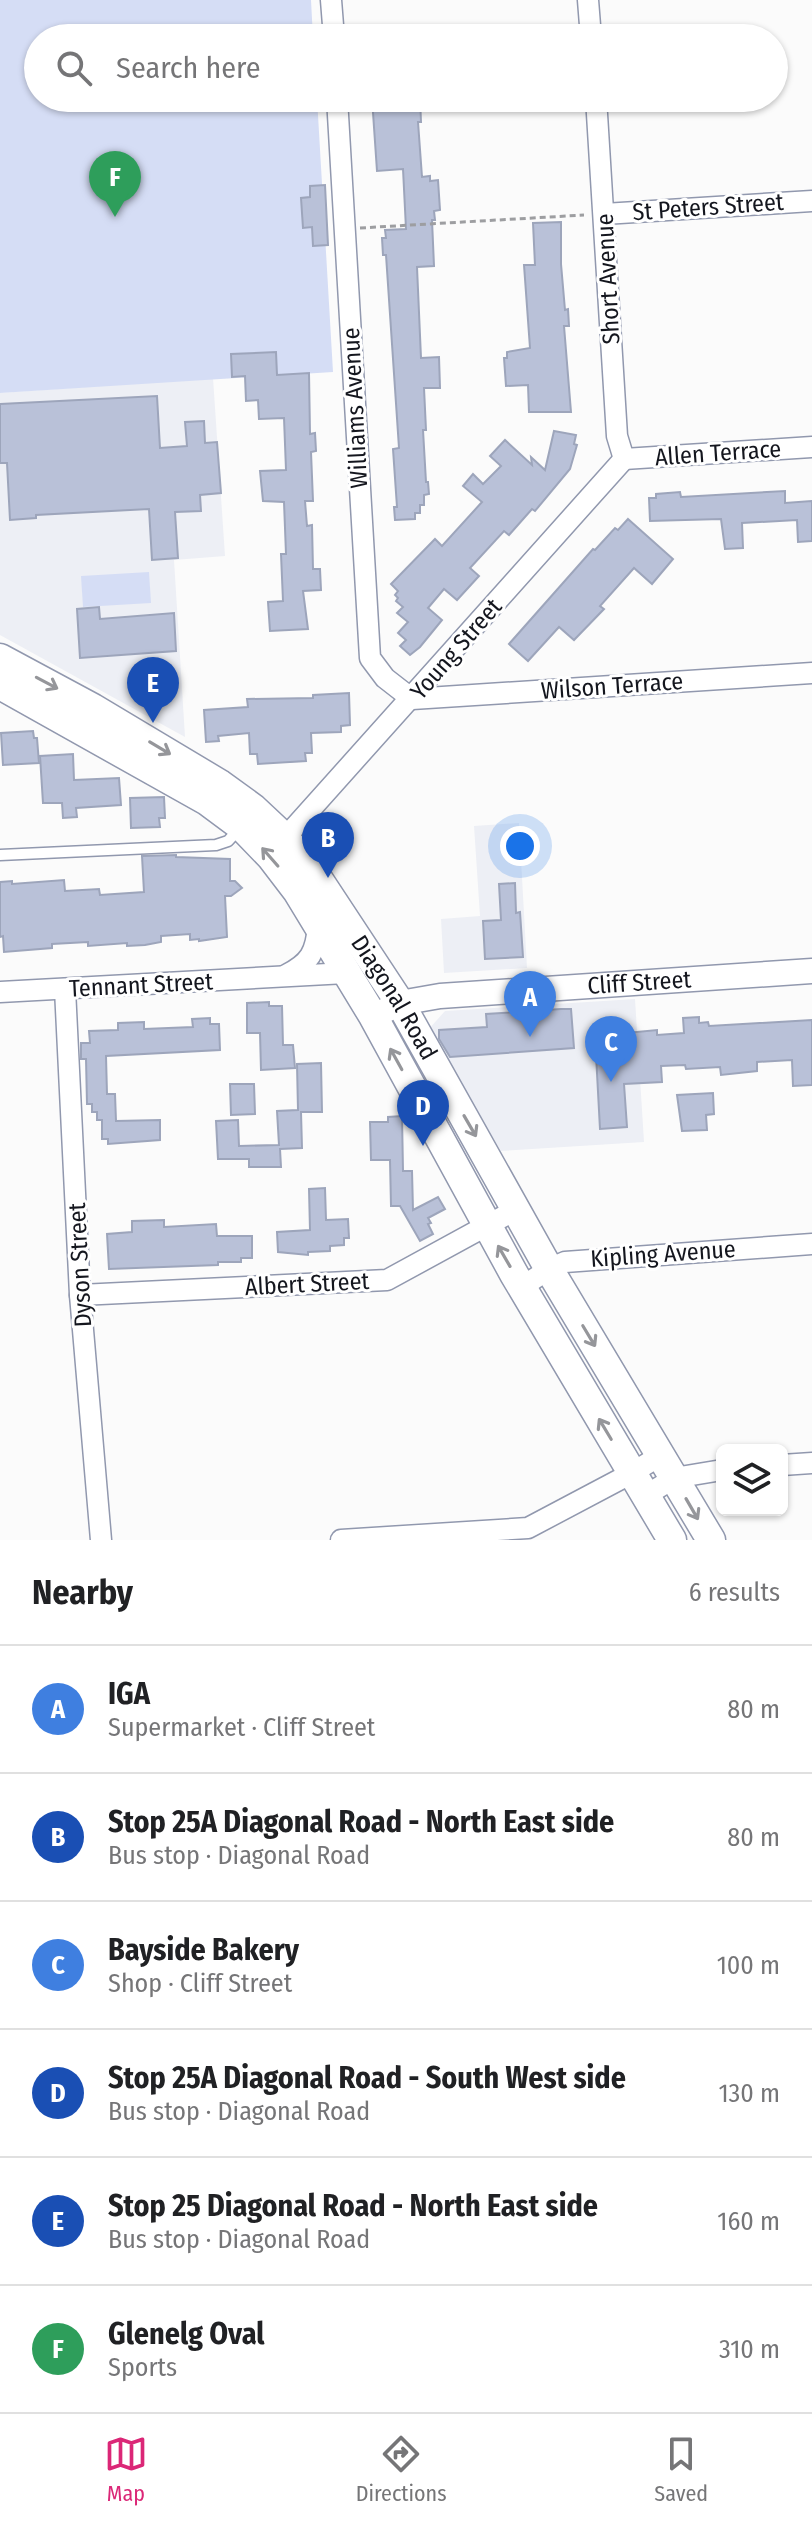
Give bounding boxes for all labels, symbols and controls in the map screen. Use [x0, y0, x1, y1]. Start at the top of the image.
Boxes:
search box [24, 24, 788, 112]
icon: search [52, 46, 96, 90]
text: Search here [116, 50, 261, 86]
pin: F [89, 151, 141, 217]
street label: St Peters Street [632, 188, 785, 226]
street label: Short Avenue [591, 213, 625, 345]
street label: Williams Avenue [337, 327, 373, 489]
street label: Allen Terrace [654, 435, 782, 471]
street label: Young Street [405, 593, 507, 705]
pin: E [127, 657, 179, 723]
street label: Wilson Terrace [540, 667, 684, 705]
one-way arrow [34, 676, 58, 691]
one-way arrow [148, 741, 171, 757]
pin: B [302, 812, 354, 878]
your location [500, 826, 540, 866]
one-way arrow [261, 848, 279, 868]
street label: Diagonal Road [345, 930, 443, 1065]
street label: Cliff Street [587, 965, 692, 1000]
street label: Tennant Street [68, 967, 214, 1003]
pin: A [504, 971, 556, 1037]
pin: C [585, 1016, 637, 1082]
one-way arrow [388, 1048, 404, 1071]
pin: D [397, 1080, 449, 1146]
one-way arrow [462, 1114, 478, 1137]
street label: Dyson Street [63, 1202, 97, 1328]
street label: Kipling Avenue [589, 1235, 737, 1273]
one-way arrow [496, 1245, 511, 1269]
street label: Albert Street [244, 1267, 370, 1301]
one-way arrow [581, 1324, 597, 1347]
one-way arrow [597, 1418, 613, 1441]
map controls [716, 1444, 788, 1516]
button: layers [716, 1444, 788, 1516]
one-way arrow [685, 1497, 701, 1520]
text: Nearby [32, 1572, 133, 1613]
text: 6 results [689, 1577, 780, 1608]
text: IGA [108, 1676, 150, 1712]
text: A [51, 1694, 65, 1725]
text: 80 m [727, 1694, 780, 1725]
text: Supermarket · Cliff Street [108, 1712, 375, 1743]
text: Stop 25A Diagonal Road - North East side [108, 1804, 614, 1840]
text: B [51, 1822, 65, 1853]
text: 80 m [727, 1822, 780, 1853]
text: Bus stop · Diagonal Road [108, 1840, 370, 1871]
text: Bayside Bakery [108, 1932, 299, 1968]
text: C [51, 1950, 65, 1981]
text: 100 m [717, 1950, 780, 1981]
text: Shop · Cliff Street [108, 1968, 292, 1999]
text: Stop 25A Diagonal Road - South West side [108, 2060, 626, 2096]
text: D [50, 2078, 66, 2109]
text: 130 m [718, 2078, 780, 2109]
text: Bus stop · Diagonal Road [108, 2096, 370, 2127]
text: Stop 25 Diagonal Road - North East side [108, 2188, 598, 2224]
text: E [52, 2206, 64, 2237]
text: 160 m [717, 2206, 780, 2237]
text: Bus stop · Diagonal Road [108, 2224, 370, 2255]
text: Glenelg Oval [108, 2316, 264, 2352]
text: F [52, 2334, 64, 2365]
text: 310 m [719, 2334, 780, 2365]
text: Sports [108, 2352, 177, 2383]
tab: Map [104, 2432, 148, 2507]
tab: Directions [356, 2432, 447, 2507]
tab: Saved [654, 2432, 708, 2507]

